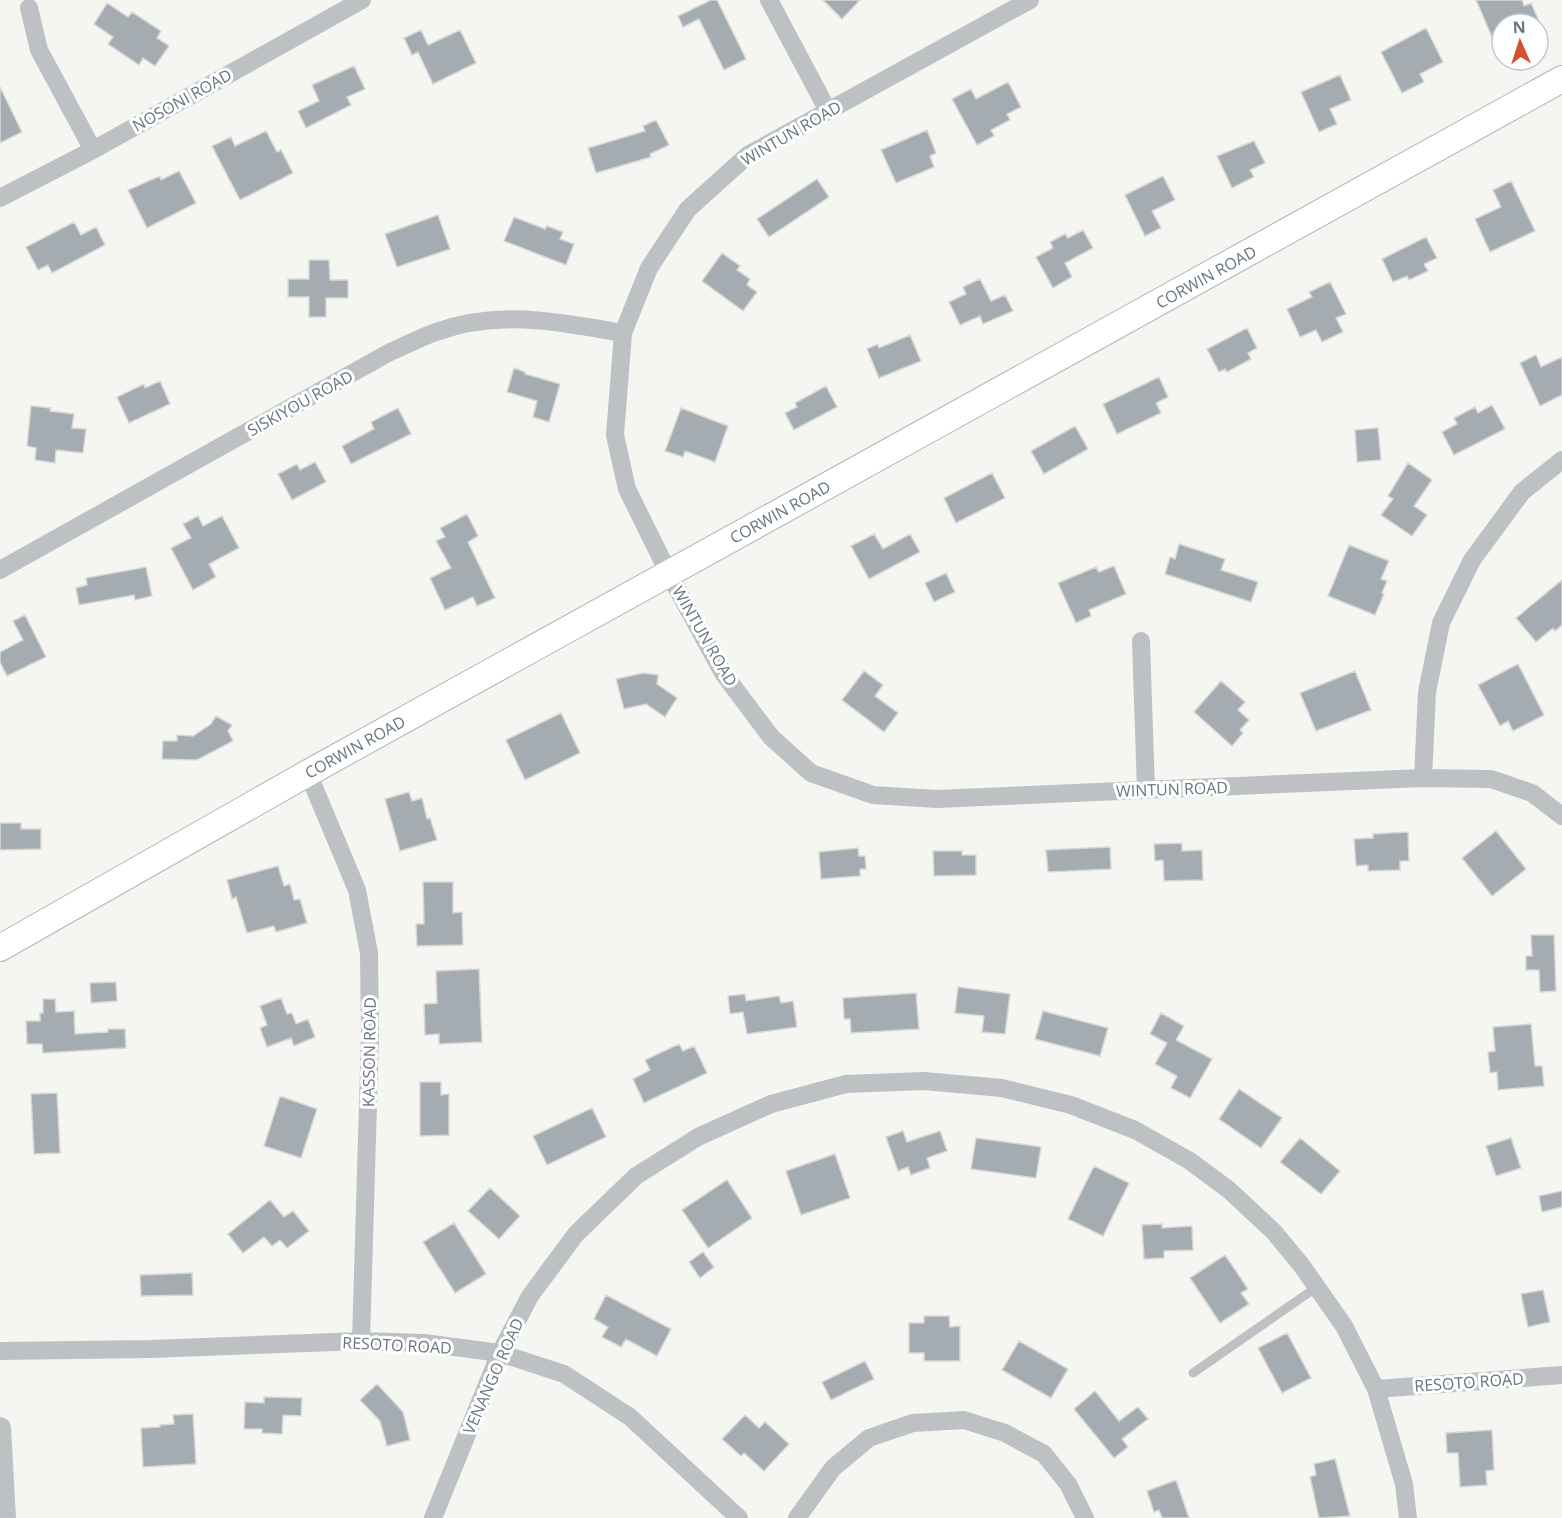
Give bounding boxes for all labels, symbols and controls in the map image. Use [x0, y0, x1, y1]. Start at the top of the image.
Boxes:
north arrow [1490, 12, 1550, 72]
text: N [1512, 16, 1526, 38]
street label: NOSONI ROAD [128, 64, 236, 136]
street label: WINTUN ROAD [737, 95, 845, 171]
street label: CORWIN ROAD [1152, 240, 1260, 314]
street label: SISKIYOU ROAD [243, 365, 357, 441]
street label: CORWIN ROAD [726, 475, 834, 549]
street label: WINTUN ROAD [667, 582, 743, 690]
street label: CORWIN ROAD [301, 710, 409, 784]
street label: WINTUN ROAD [1116, 776, 1228, 802]
street label: KASSON ROAD [357, 997, 381, 1107]
street label: VENANGO ROAD [458, 1314, 528, 1438]
street label: RESOTO ROAD [342, 1331, 452, 1359]
street label: RESOTO ROAD [1414, 1367, 1524, 1397]

